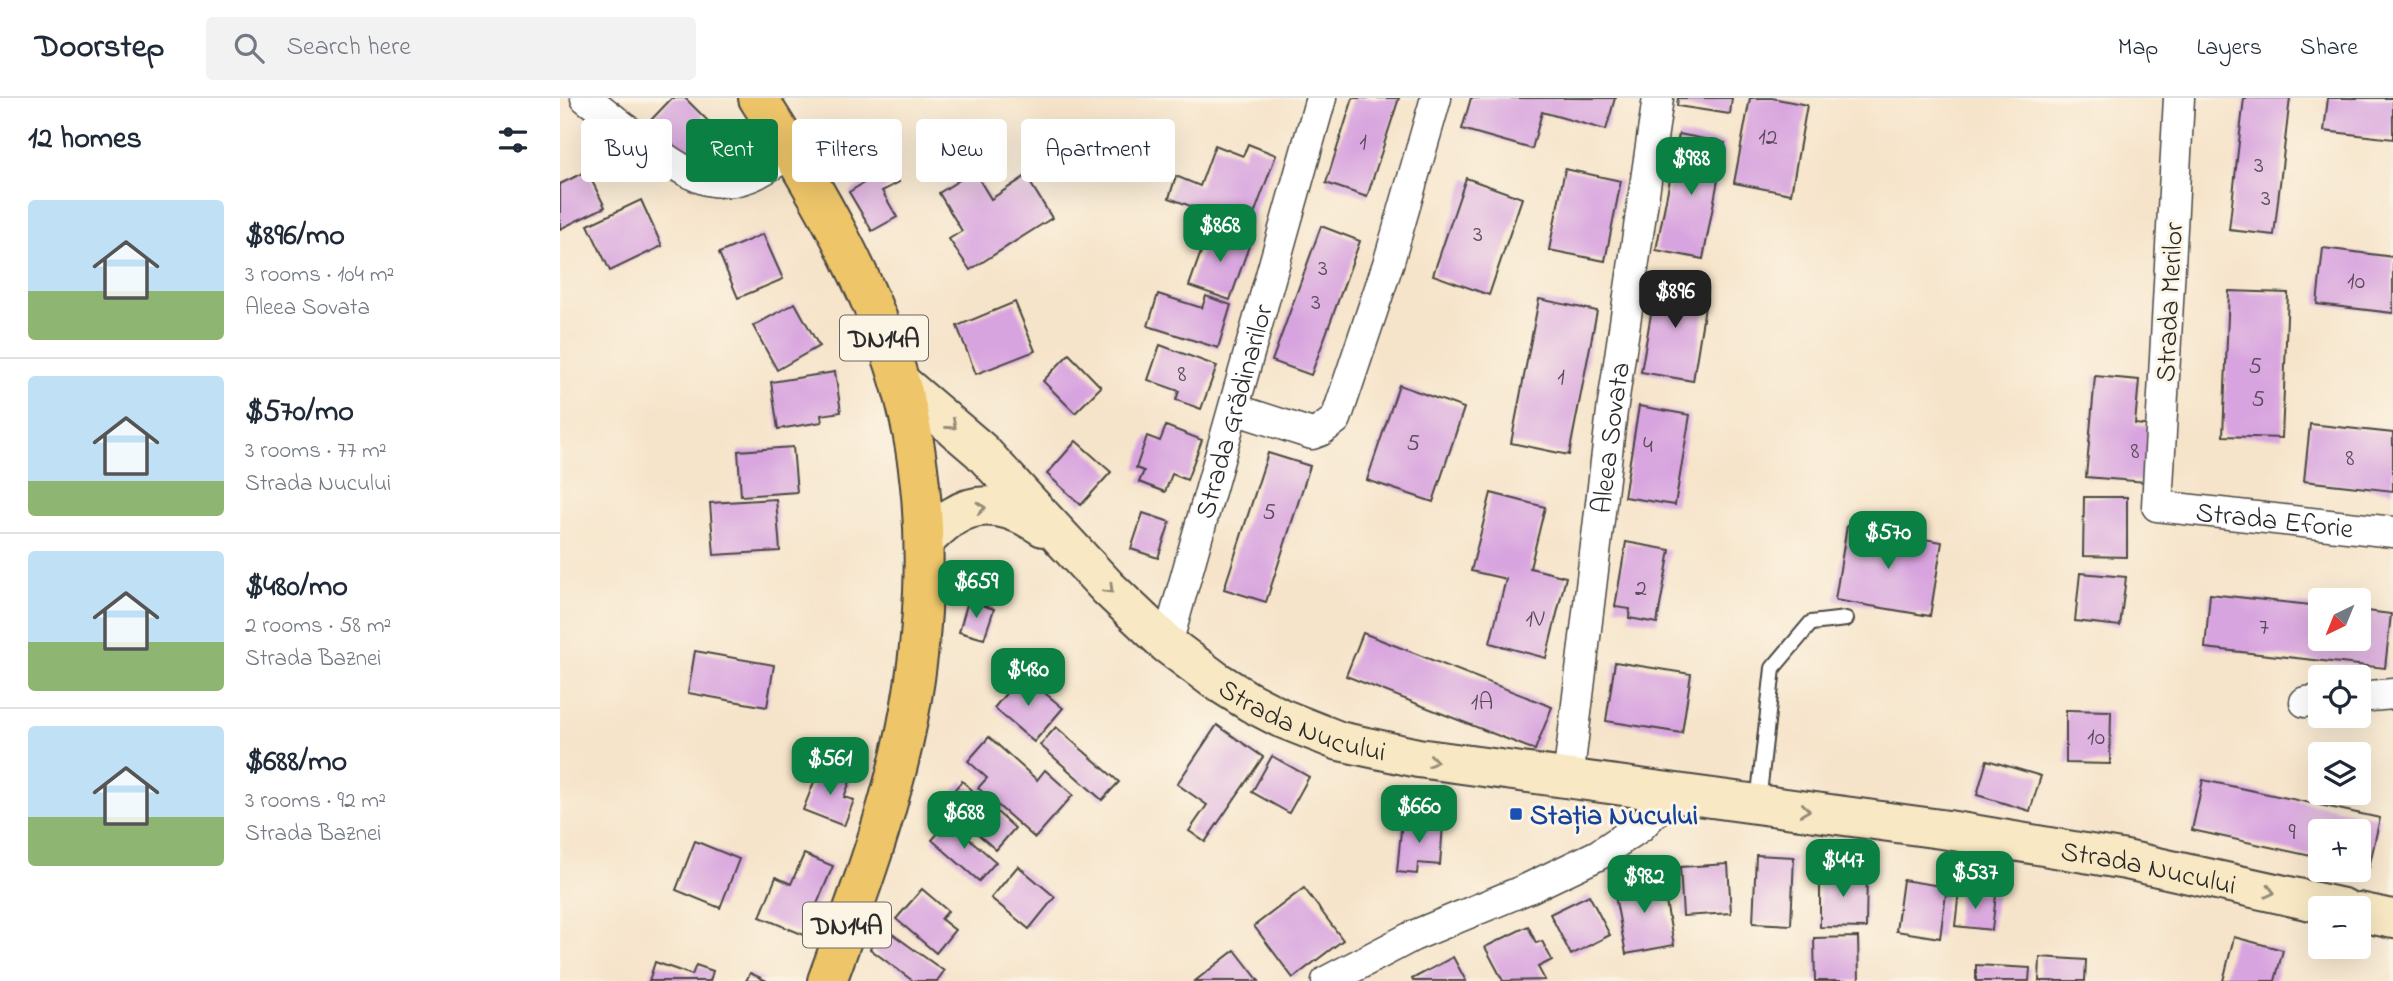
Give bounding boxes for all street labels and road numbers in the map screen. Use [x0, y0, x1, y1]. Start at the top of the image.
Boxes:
street label: Strada Merilor [2147, 221, 2196, 383]
street label: Strada Grădinarilor [1186, 300, 1286, 524]
road number: DN14A [840, 316, 928, 360]
street label: Aleea Sovata [1583, 360, 1643, 516]
street label: Strada Eforie [2193, 493, 2356, 552]
street label: Strada Nucului [1209, 670, 1389, 775]
street label: Strada Nucului [2058, 832, 2240, 908]
road number: DN14A [803, 902, 891, 947]

